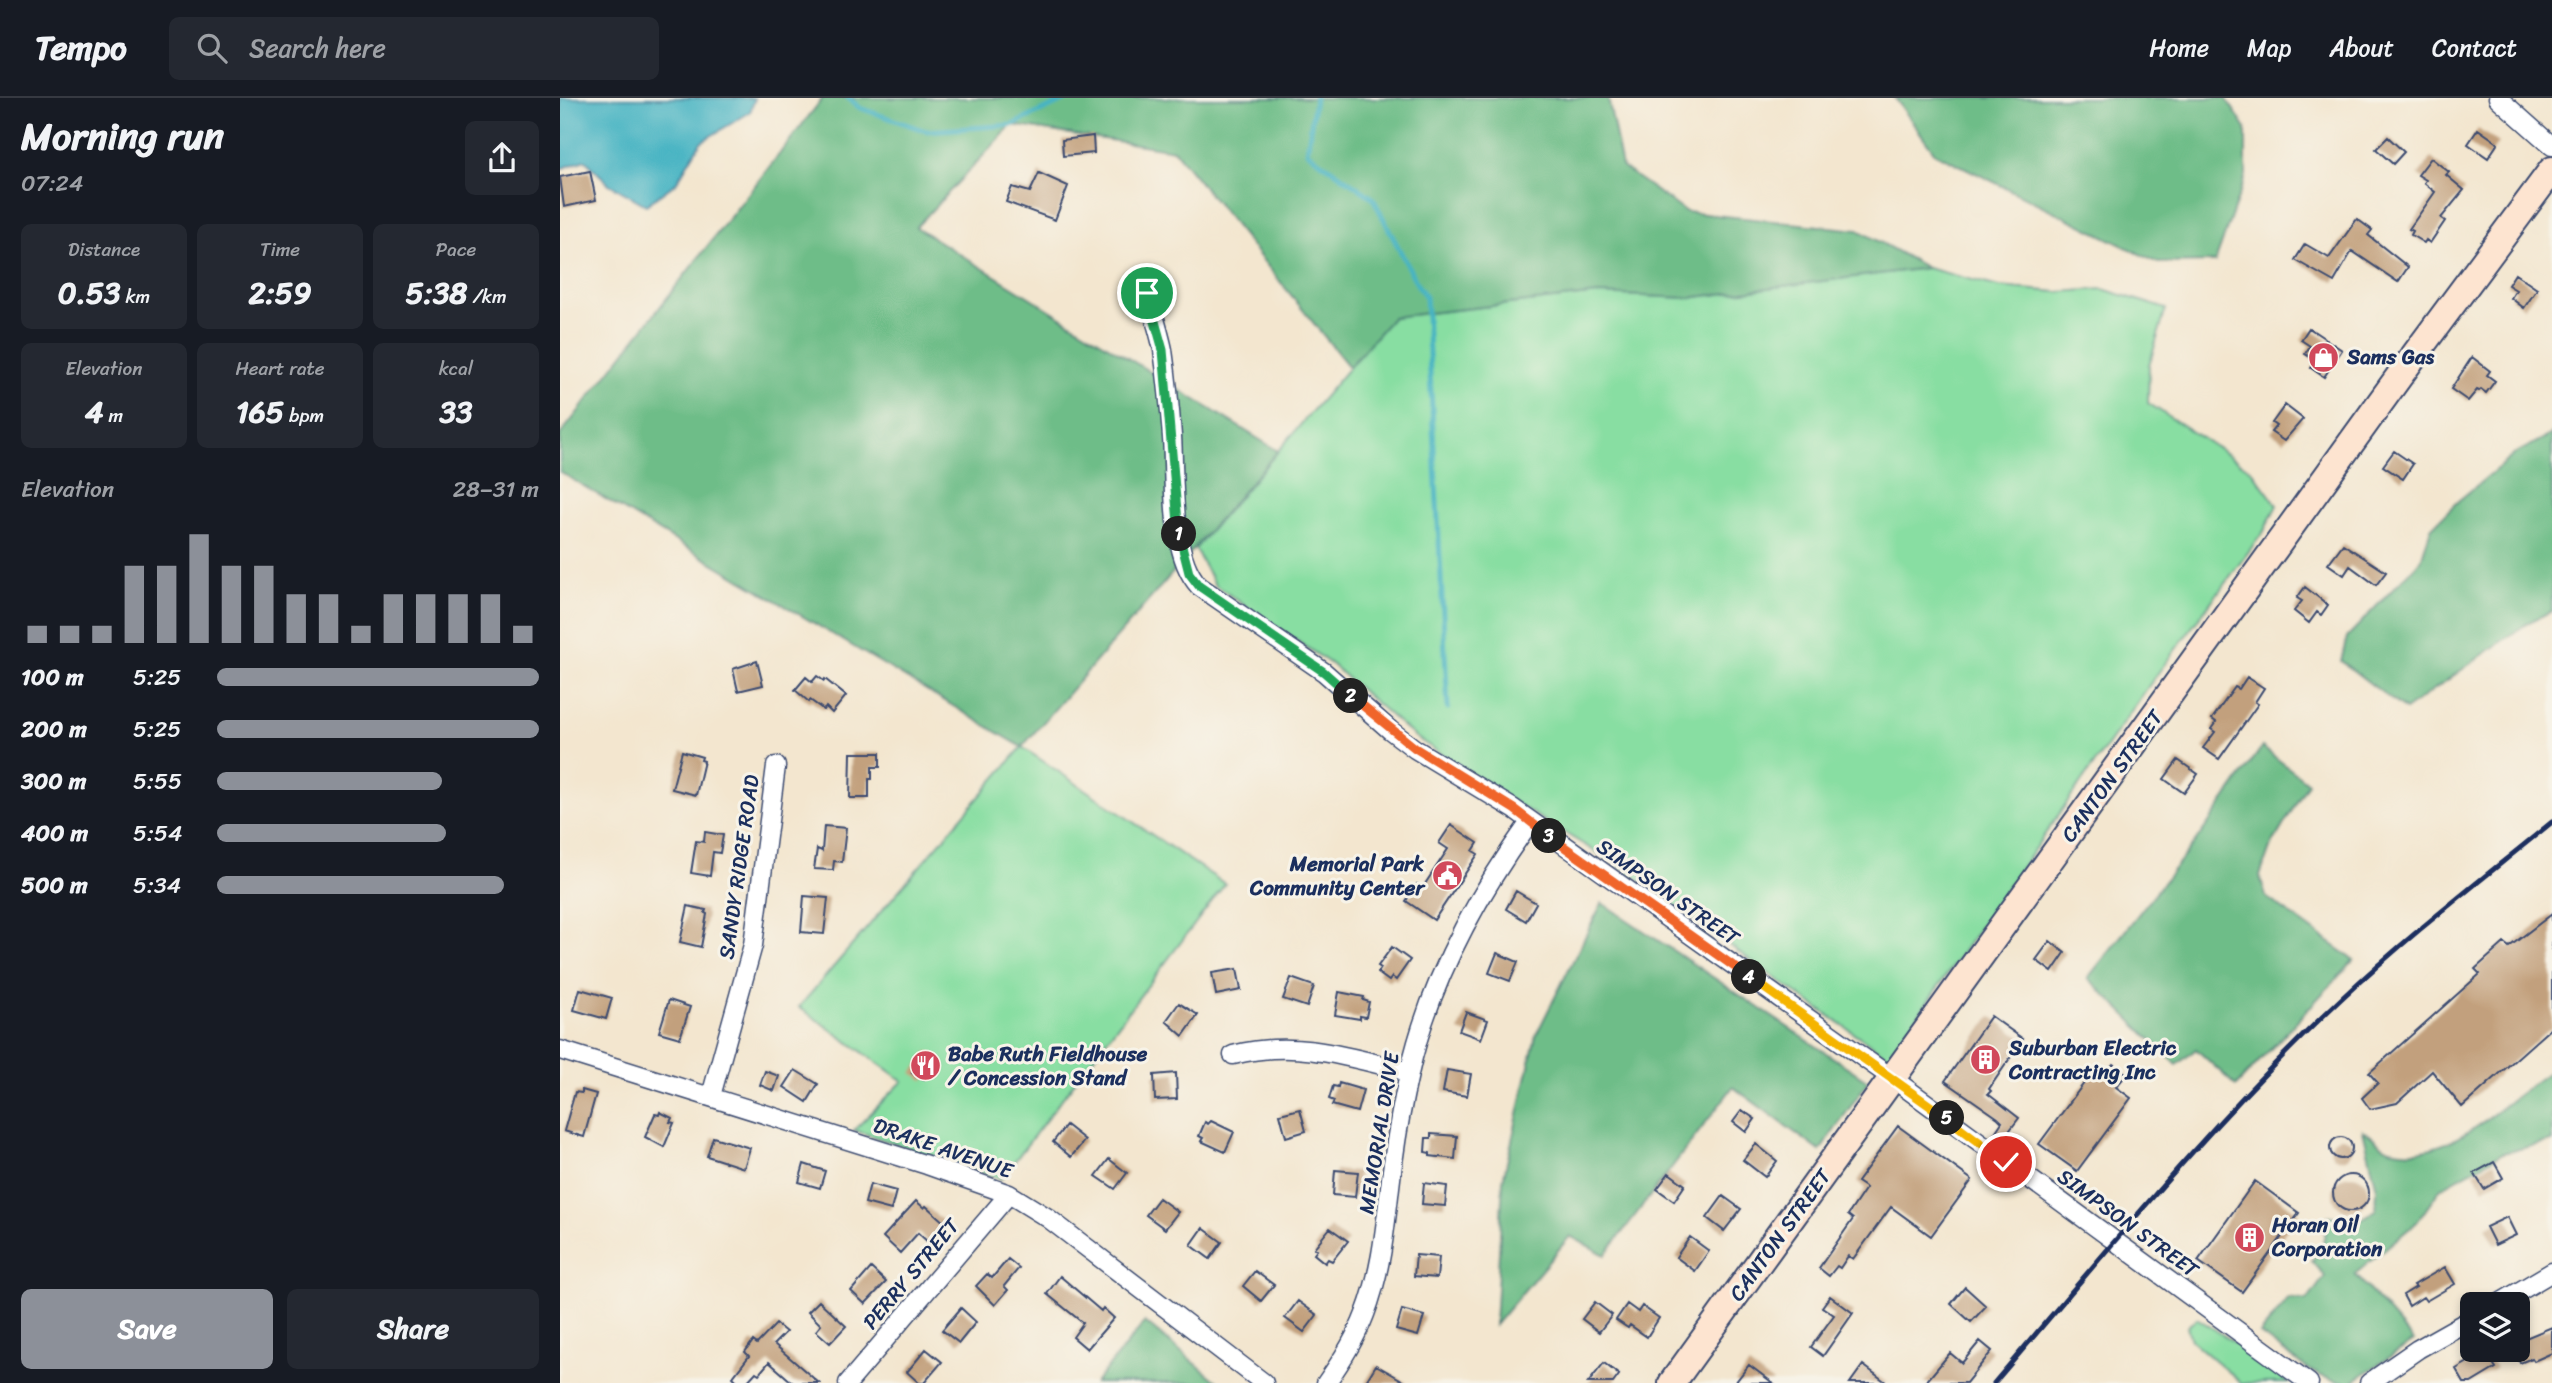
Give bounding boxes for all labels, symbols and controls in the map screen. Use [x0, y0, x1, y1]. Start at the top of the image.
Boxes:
search box [169, 17, 659, 80]
text: Tempo [35, 19, 127, 77]
text: Search here [249, 25, 386, 71]
text: Home [2149, 27, 2209, 69]
text: Map [2247, 27, 2291, 69]
text: About [2329, 27, 2394, 69]
text: Contact [2432, 27, 2517, 69]
icon: search [193, 29, 231, 67]
text: Morning run [21, 103, 224, 170]
button: share [465, 121, 539, 195]
text: 07:24 [21, 163, 83, 204]
text: Distance [68, 233, 140, 266]
text: Time [260, 233, 300, 266]
text: Pace [436, 233, 476, 266]
pin [1117, 263, 1177, 323]
text: 0.53 [58, 266, 121, 320]
text: 2:59 [248, 266, 312, 320]
text: 5:38 [406, 266, 467, 320]
icon: arrive [1128, 274, 1166, 312]
text: km [121, 280, 150, 313]
text: /km [467, 280, 507, 313]
place label: Sams Gas [2346, 338, 2435, 376]
shop icon: Sams Gas [2307, 340, 2341, 374]
text: Elevation [66, 352, 142, 385]
text: Heart rate [235, 352, 325, 385]
text: kcal [439, 352, 473, 385]
text: 4 [85, 385, 104, 439]
text: 165 [236, 385, 284, 439]
text: 33 [440, 385, 472, 439]
text: m [104, 399, 123, 432]
text: bpm [284, 399, 324, 432]
text: Elevation [21, 469, 114, 510]
text: 28–31 m [453, 469, 539, 510]
pin: 1 [1162, 516, 1196, 551]
text: 1 [1174, 517, 1183, 550]
text: 100 m [21, 657, 84, 698]
text: 5:25 [133, 657, 181, 698]
pin: 2 [1334, 678, 1368, 714]
text: 2 [1345, 679, 1356, 712]
street label: CANTON STREET [2051, 700, 2174, 850]
text: 200 m [21, 709, 87, 750]
text: 5:25 [133, 709, 181, 750]
text: 300 m [21, 761, 86, 802]
text: 5:55 [133, 761, 182, 802]
street label: SANDY RIDGE ROAD [707, 772, 771, 962]
text: 400 m [21, 813, 88, 854]
text: 5:54 [133, 813, 182, 854]
pin: 3 [1532, 818, 1566, 854]
text: 3 [1543, 819, 1554, 852]
street label: SIMPSON STREET [1588, 828, 1749, 957]
place label: Memorial Park Community Center [1249, 845, 1426, 907]
public building icon: Memorial Park Community Center [1430, 859, 1464, 893]
text: 500 m [21, 865, 88, 906]
text: 5:34 [133, 865, 181, 906]
pin: 4 [1732, 960, 1766, 994]
text: 4 [1743, 960, 1754, 993]
place label: Suburban Electric Contracting Inc [2008, 1029, 2177, 1091]
place label: Babe Ruth Fieldhouse / Concession Stand [947, 1035, 1148, 1097]
building icon: Suburban Electric Contracting Inc [1969, 1043, 2003, 1077]
street label: MEMORIAL DRIVE [1347, 1048, 1411, 1217]
restaurant icon: Babe Ruth Fieldhouse / Concession Stand [908, 1049, 942, 1083]
pin: 5 [1930, 1100, 1964, 1136]
text: 5 [1941, 1101, 1952, 1134]
street label: DRAKE AVENUE [868, 1106, 1019, 1190]
pin [1976, 1132, 2036, 1192]
icon: check [1987, 1143, 2025, 1181]
street label: SIMPSON STREET [2049, 1158, 2208, 1289]
street label: CANTON STREET [1719, 1159, 1842, 1309]
place label: Horan Oil Corporation [2271, 1206, 2383, 1268]
street label: PERRY STREET [853, 1208, 971, 1339]
building icon: Horan Oil Corporation [2232, 1220, 2266, 1254]
button: Save [21, 1289, 273, 1369]
button: Share [287, 1289, 539, 1369]
map controls [2460, 1292, 2530, 1362]
button: layers [2460, 1292, 2530, 1362]

